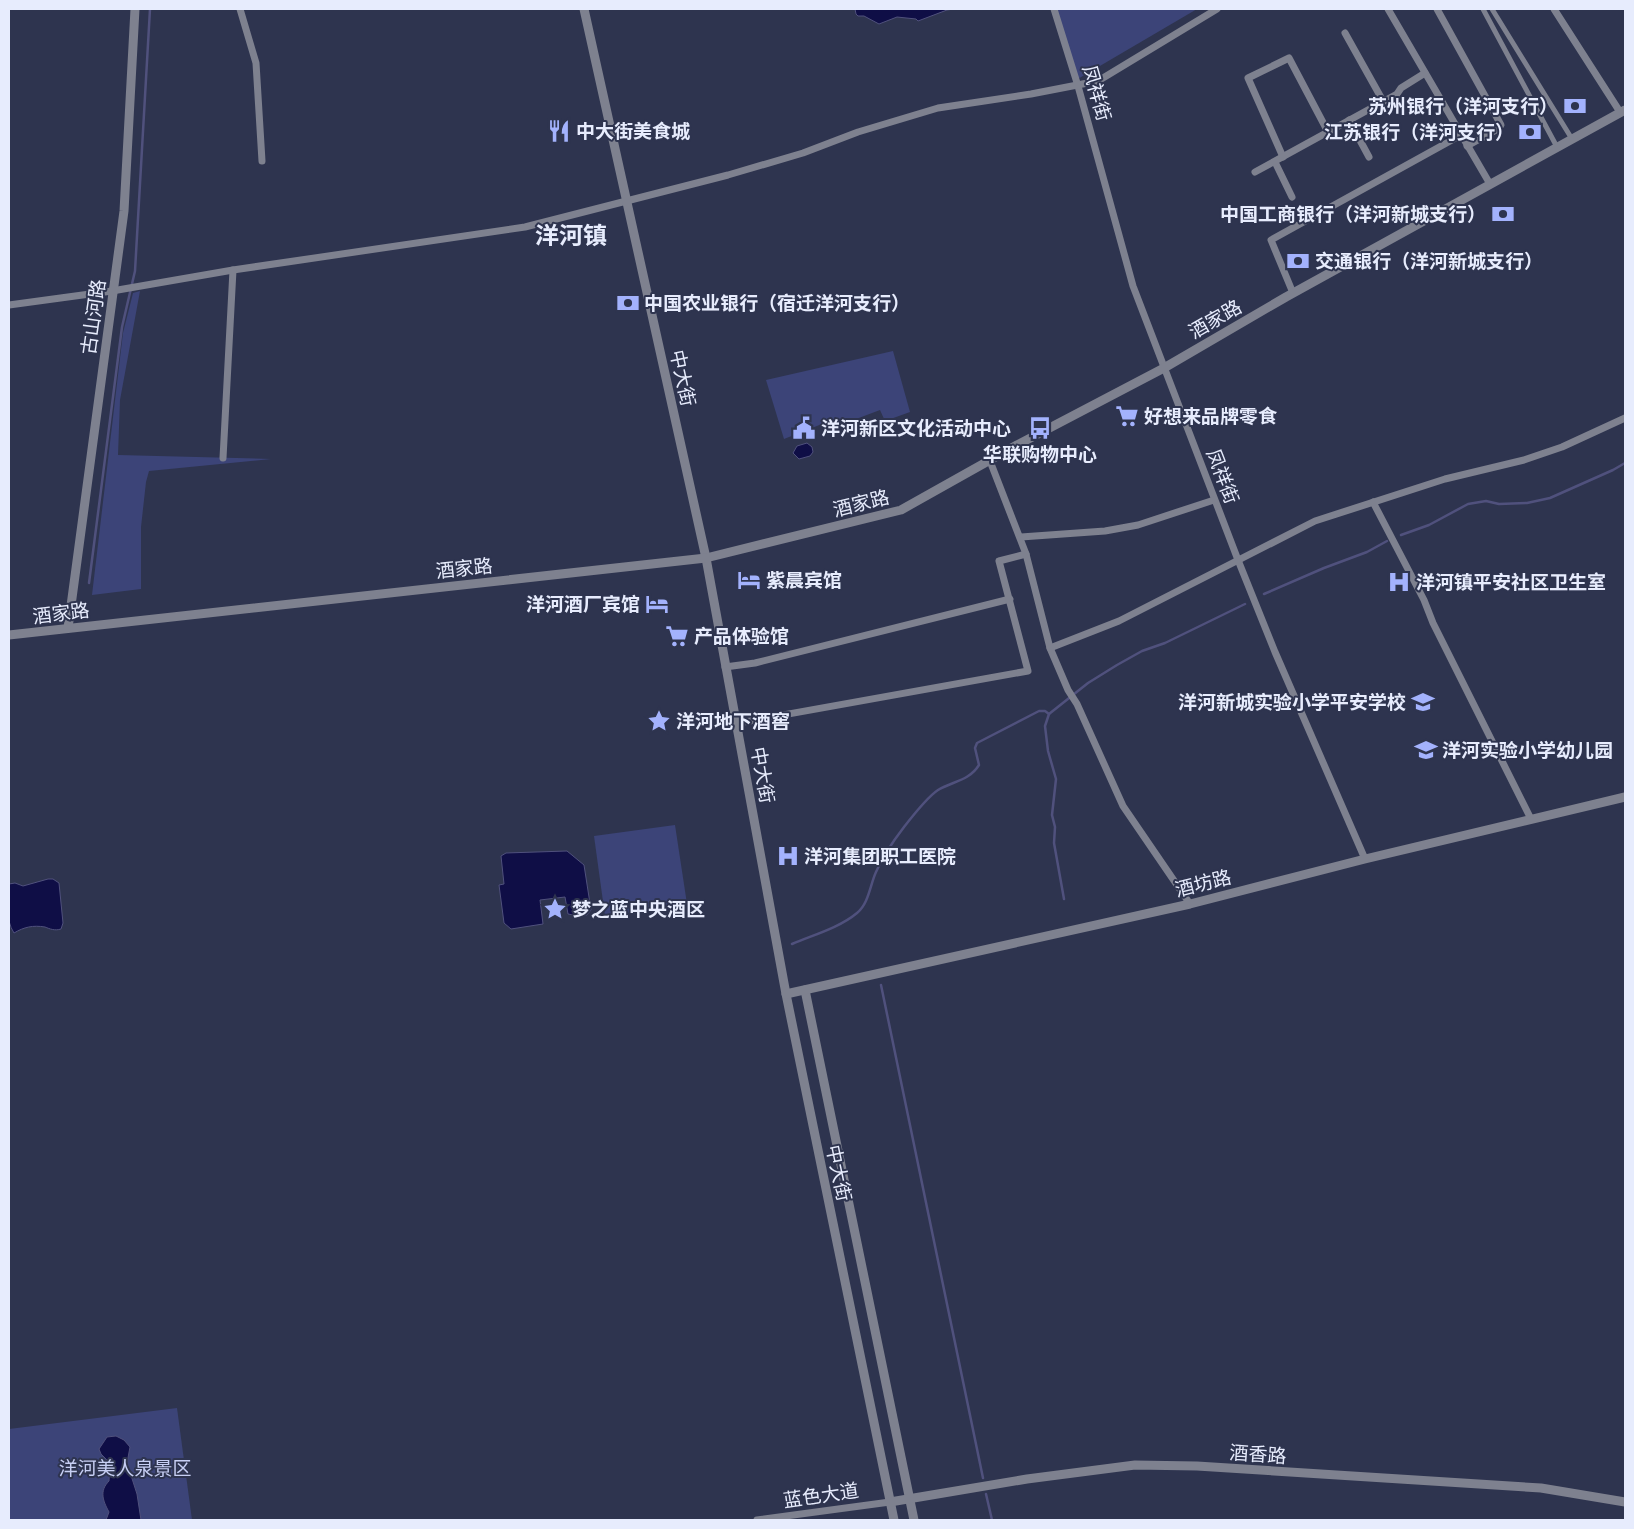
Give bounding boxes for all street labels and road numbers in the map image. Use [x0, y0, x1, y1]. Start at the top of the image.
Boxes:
street label: 凤祥街 [1078, 62, 1116, 124]
street label: 古山河路 [76, 278, 110, 356]
street label: 酒家路 [1184, 294, 1246, 344]
street label: 中大街 [665, 348, 701, 408]
street label: 凤祥街 [1202, 445, 1244, 507]
street label: 酒家路 [830, 484, 892, 522]
street label: 酒家路 [434, 553, 494, 583]
street label: 酒家路 [31, 598, 91, 628]
street label: 中大街 [746, 745, 780, 805]
street label: 酒坊路 [1172, 864, 1234, 902]
street label: 中大街 [821, 1143, 857, 1203]
street label: 酒香路 [1229, 1440, 1287, 1468]
street label: 蓝色大道 [782, 1478, 860, 1512]

